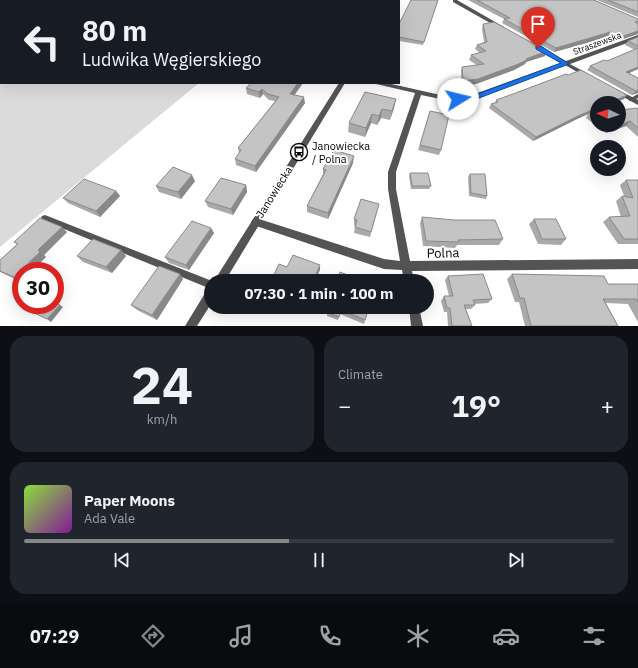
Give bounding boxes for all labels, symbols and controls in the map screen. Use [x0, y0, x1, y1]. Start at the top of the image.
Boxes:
pin [521, 7.0, 555, 48]
text: 80 m [82, 12, 147, 49]
icon: arrive [527, 13, 549, 35]
icon: left [16, 16, 68, 68]
street label: Straszewska [571, 29, 623, 57]
text: Ludwika Węgierskiego [82, 48, 261, 71]
position arrow [437, 78, 479, 120]
north arrow [590, 96, 626, 132]
map controls [590, 96, 626, 176]
place label: Janowiecka / Polna [312, 139, 370, 166]
button: layers [590, 140, 626, 176]
bus stop icon: Janowiecka / Polna [289, 142, 309, 162]
street label: Janowiecka [253, 164, 295, 220]
street label: Polna [426, 244, 460, 262]
speed limit sign: 30 [12, 262, 64, 314]
text: 07:30 · 1 min · 100 m [245, 284, 393, 303]
text: 24 [131, 351, 193, 418]
text: Climate [338, 366, 383, 383]
text: 19° [451, 386, 501, 425]
text: − [338, 391, 351, 420]
text: + [601, 391, 614, 420]
text: km/h [147, 411, 177, 428]
text: Paper Moons [84, 491, 175, 510]
text: Ada Vale [84, 510, 135, 527]
icon: previous [111, 549, 133, 571]
icon: pause [308, 549, 330, 571]
icon: next [505, 549, 527, 571]
icon: directions [139, 622, 167, 650]
icon: music [227, 622, 255, 650]
icon: phone [316, 622, 344, 650]
icon: climate [404, 622, 432, 650]
icon: car [492, 622, 520, 650]
icon: filters [580, 622, 608, 650]
text: 07:29 [30, 625, 79, 648]

